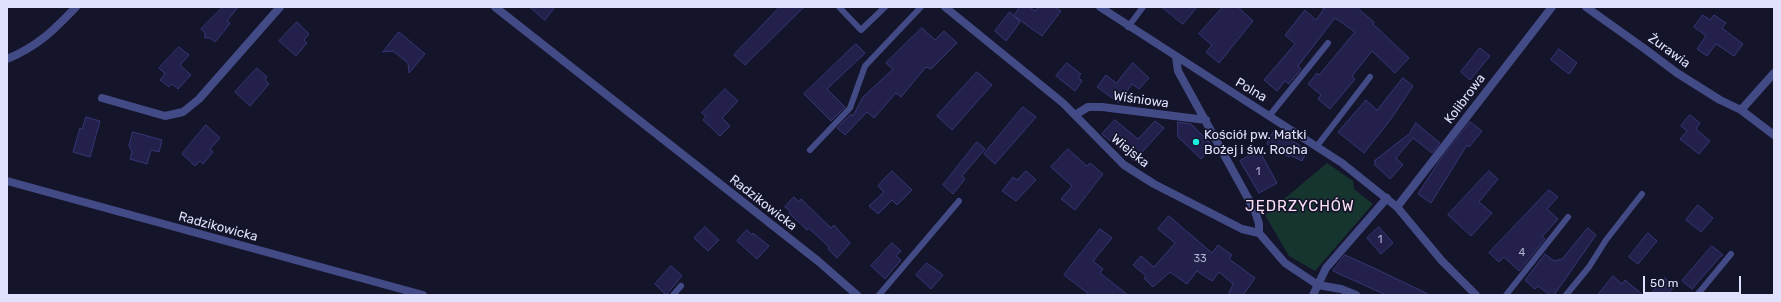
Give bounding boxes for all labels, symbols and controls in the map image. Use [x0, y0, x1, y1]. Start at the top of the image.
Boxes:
street label: Żurawia [1645, 31, 1693, 71]
street label: Kolibrowa [1441, 71, 1489, 127]
street label: Polna [1232, 75, 1270, 105]
street label: Wiśniowa [1112, 88, 1170, 112]
place label: Kościół pw. Matki Bożej i św. Rocha [1204, 127, 1308, 158]
street label: Wiejska [1108, 131, 1152, 171]
marker: Kościół pw. Matki Bożej i św. Rocha [1191, 137, 1201, 147]
house number: 1 [1256, 165, 1260, 179]
street label: Radzikowicka [726, 172, 800, 234]
district label: JĘDRZYCHÓW [1245, 198, 1355, 216]
street label: Radzikowicka [177, 209, 259, 245]
house number: 1 [1378, 233, 1382, 247]
house number: 4 [1519, 246, 1525, 260]
house number: 33 [1193, 252, 1207, 266]
scale bar [1645, 268, 1743, 294]
text: 50 m [1650, 276, 1678, 290]

